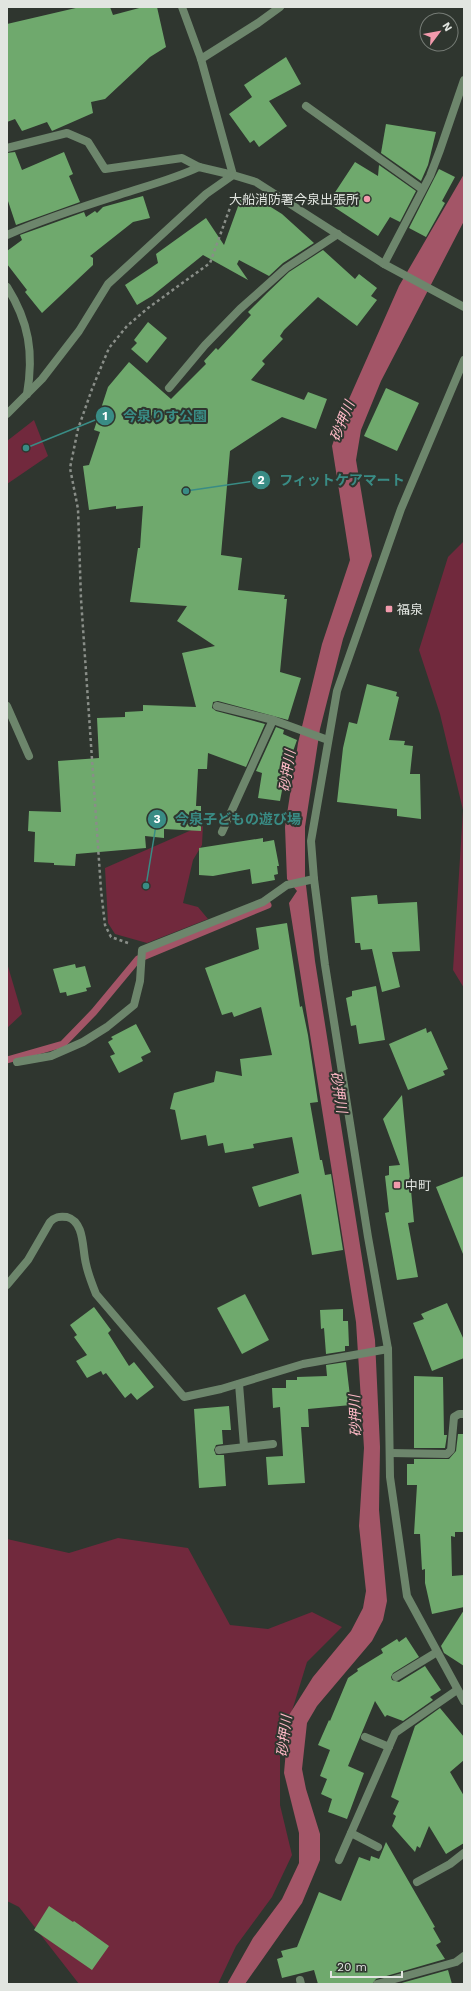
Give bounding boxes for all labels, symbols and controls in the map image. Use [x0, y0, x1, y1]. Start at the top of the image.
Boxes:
north arrow [419, 12, 459, 52]
text: N [439, 20, 455, 34]
place label: 大船消防署今泉出張所 [229, 192, 359, 207]
marker: 大船消防署今泉出張所 [362, 194, 372, 204]
water label: 砂押川 [327, 397, 358, 443]
callout: 今泉りす公園 [95, 403, 215, 429]
text: 今泉りす公園 [123, 408, 207, 424]
text: 1 [102, 409, 108, 423]
callout: フィットケアマート [251, 467, 413, 493]
text: フィットケアマート [279, 472, 405, 488]
text: 2 [257, 473, 265, 487]
place label: 福泉 [397, 602, 423, 617]
marker: 福泉 [384, 604, 394, 614]
water label: 砂押川 [276, 747, 298, 793]
callout: 今泉子どもの遊び場 [147, 806, 309, 832]
text: 今泉子どもの遊び場 [175, 811, 301, 827]
text: 3 [153, 812, 161, 826]
water label: 砂押川 [328, 1070, 350, 1116]
place label: 中町 [405, 1178, 431, 1193]
marker: 中町 [392, 1180, 402, 1190]
water label: 砂押川 [346, 1393, 364, 1437]
water label: 砂押川 [274, 1712, 295, 1758]
scale bar [331, 1953, 402, 1979]
text: 20 m [337, 1960, 367, 1974]

